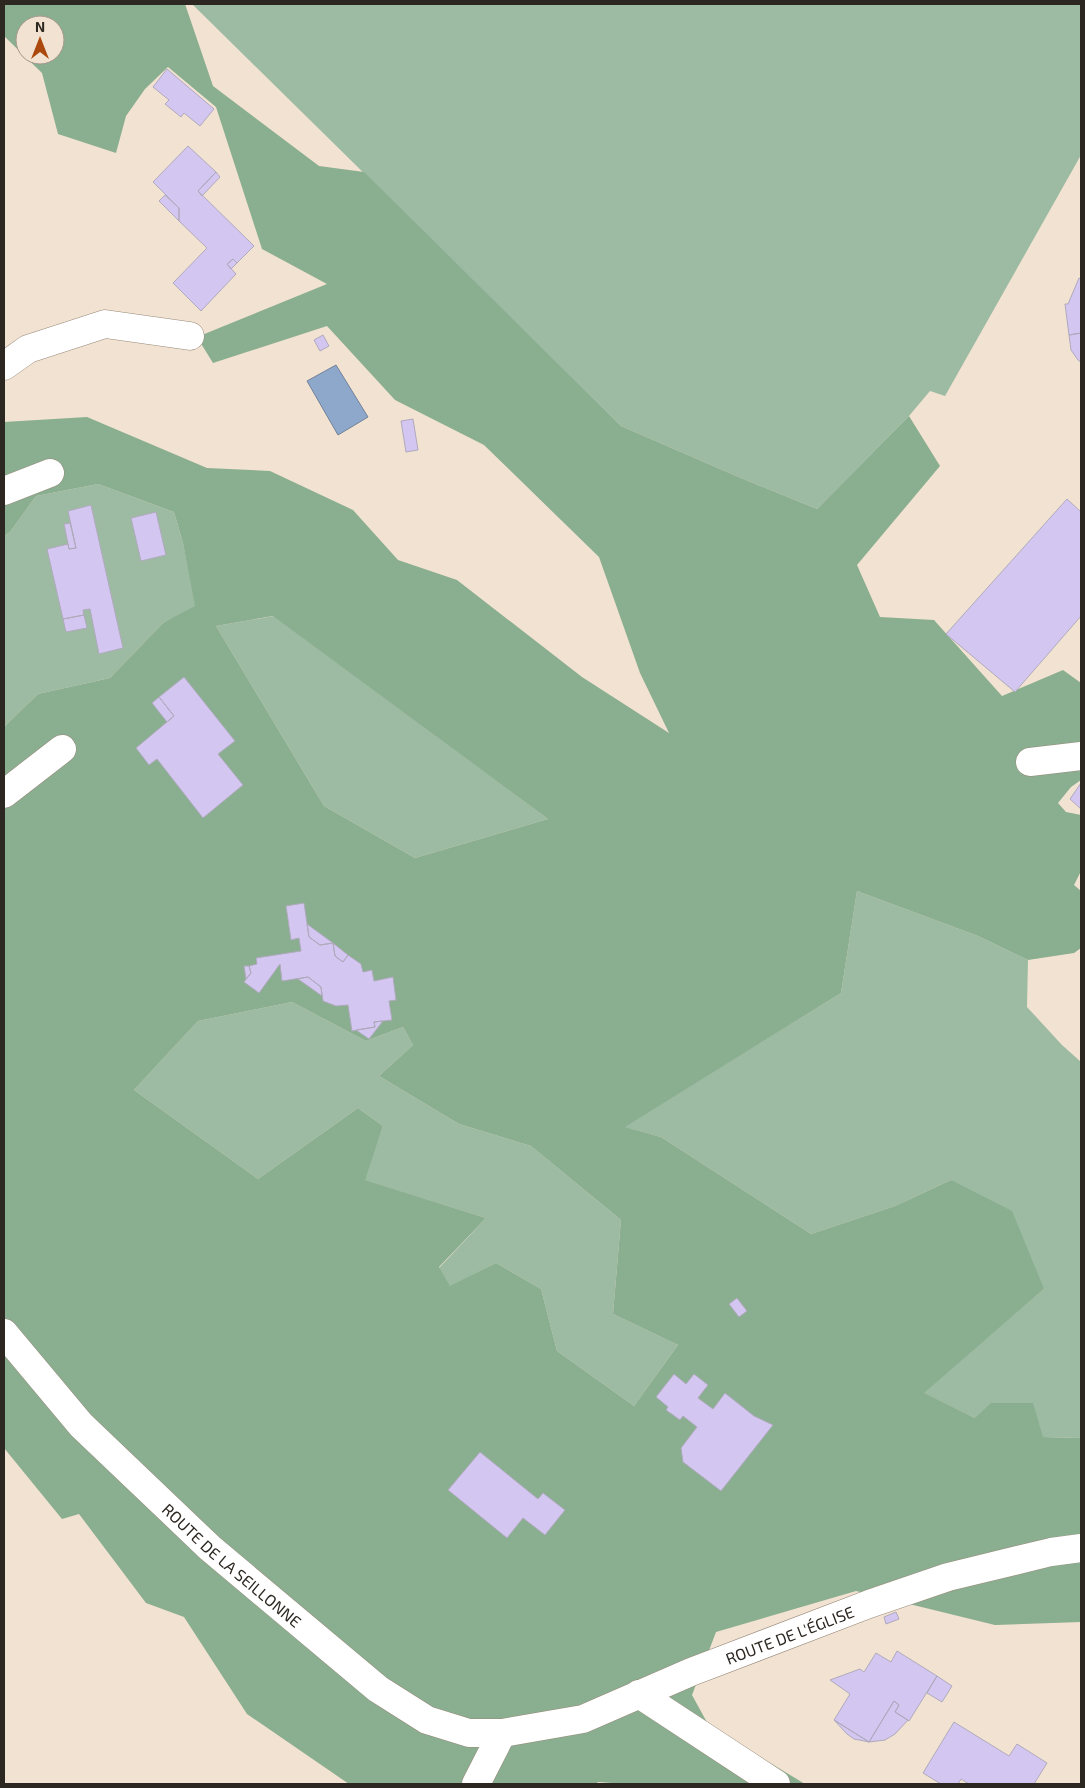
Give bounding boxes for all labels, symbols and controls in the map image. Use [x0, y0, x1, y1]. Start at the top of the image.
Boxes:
north arrow [15, 15, 65, 65]
text: N [35, 18, 45, 35]
street label: ROUTE DE LA SEILLONNE [159, 1499, 306, 1630]
street label: ROUTE DE L'ÉGLISE [723, 1601, 856, 1667]

